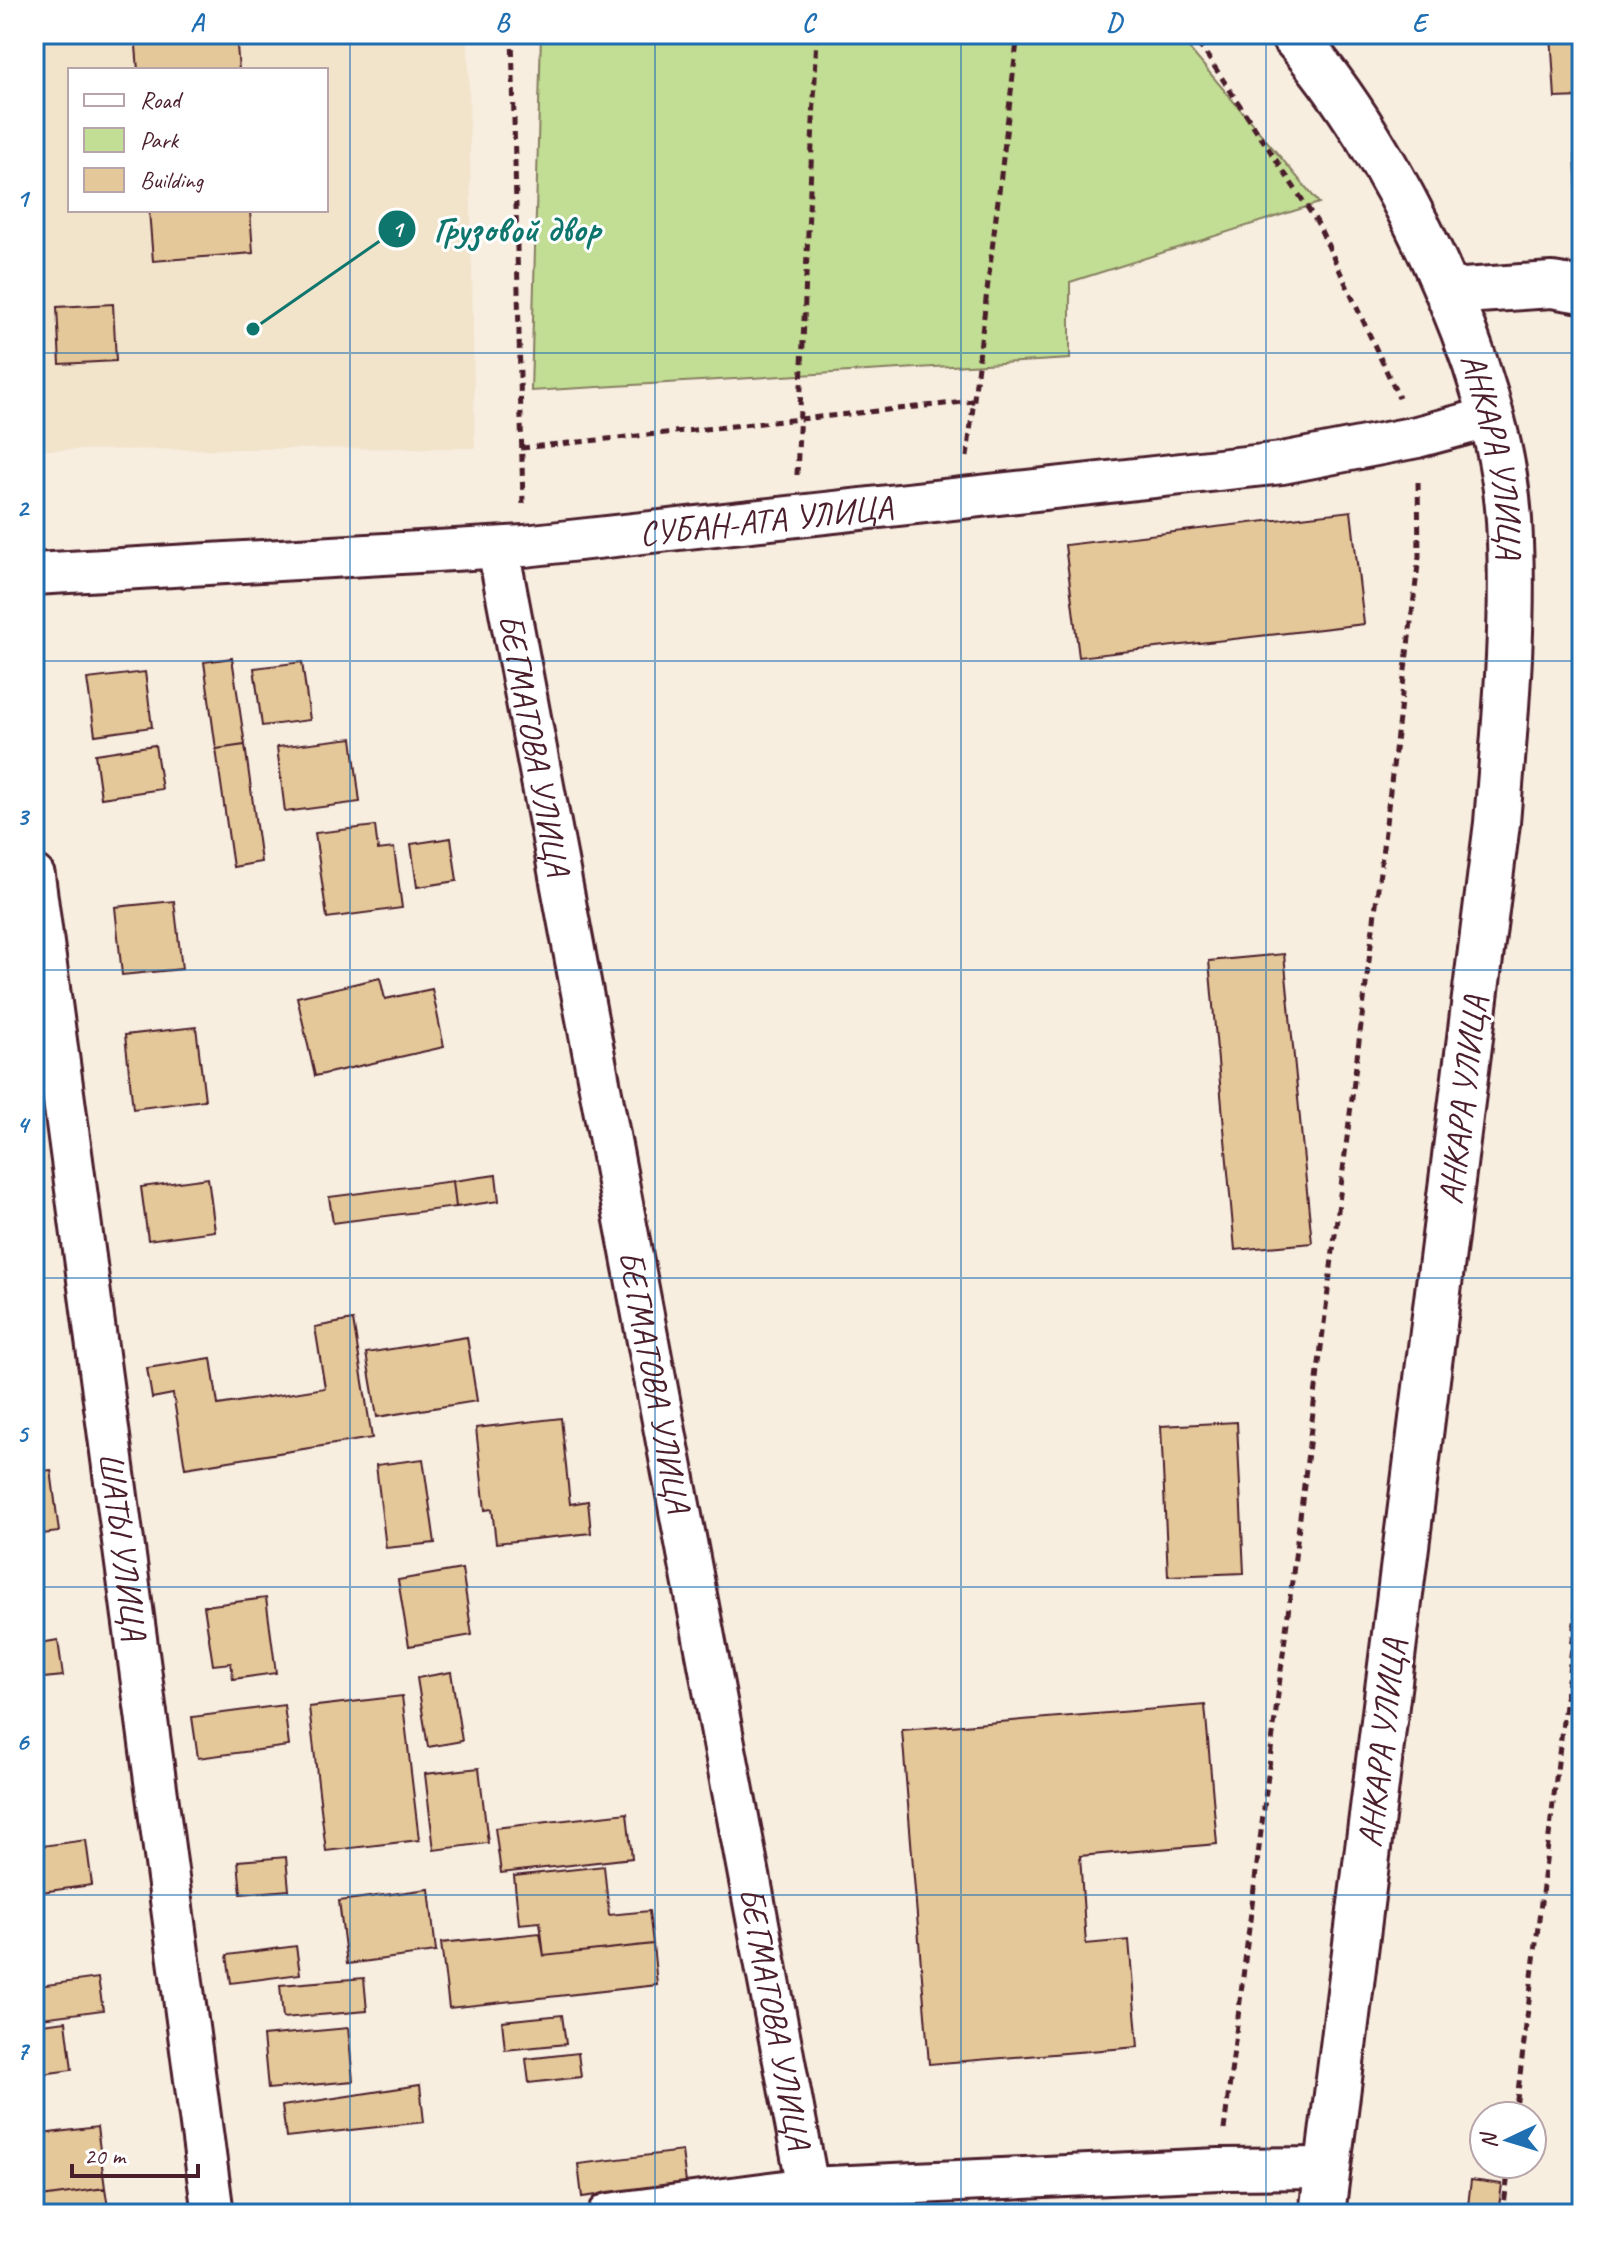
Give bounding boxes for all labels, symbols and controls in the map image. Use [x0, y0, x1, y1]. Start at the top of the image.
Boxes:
text: A [190, 6, 205, 39]
text: B [495, 6, 511, 39]
text: C [802, 6, 818, 39]
text: D [1106, 6, 1124, 39]
text: E [1412, 6, 1430, 39]
legend [68, 68, 328, 212]
text: Road [140, 85, 184, 115]
text: Park [140, 125, 180, 155]
text: Building [140, 165, 205, 195]
text: 1 [16, 182, 31, 215]
callout: Грузовой двор [377, 199, 616, 259]
text: Грузовой двор [433, 206, 603, 252]
text: 1 [392, 214, 406, 244]
street label: АНКАРА УЛИЦА [1451, 347, 1532, 560]
street label: СУБАН-АТА УЛИЦА [637, 485, 895, 555]
text: 2 [16, 491, 30, 524]
street label: БЕГМАТОВА УЛИЦА [489, 610, 581, 881]
text: 3 [16, 800, 30, 833]
street label: АНКАРА УЛИЦА [1428, 993, 1497, 1207]
text: 4 [16, 1108, 31, 1141]
street label: БЕГМАТОВА УЛИЦА [609, 1247, 701, 1518]
text: 5 [16, 1417, 30, 1450]
street label: ШАТЫ УЛИЦА [89, 1450, 157, 1644]
street label: АНКАРА УЛИЦА [1347, 1636, 1416, 1850]
text: 6 [16, 1725, 30, 1758]
street label: БЕГМАТОВА УЛИЦА [730, 1884, 822, 2154]
text: 7 [16, 2034, 30, 2067]
north arrow [1468, 2100, 1548, 2180]
scale bar [72, 2128, 198, 2178]
text: N [1474, 2130, 1503, 2149]
text: 20 m [84, 2141, 127, 2171]

